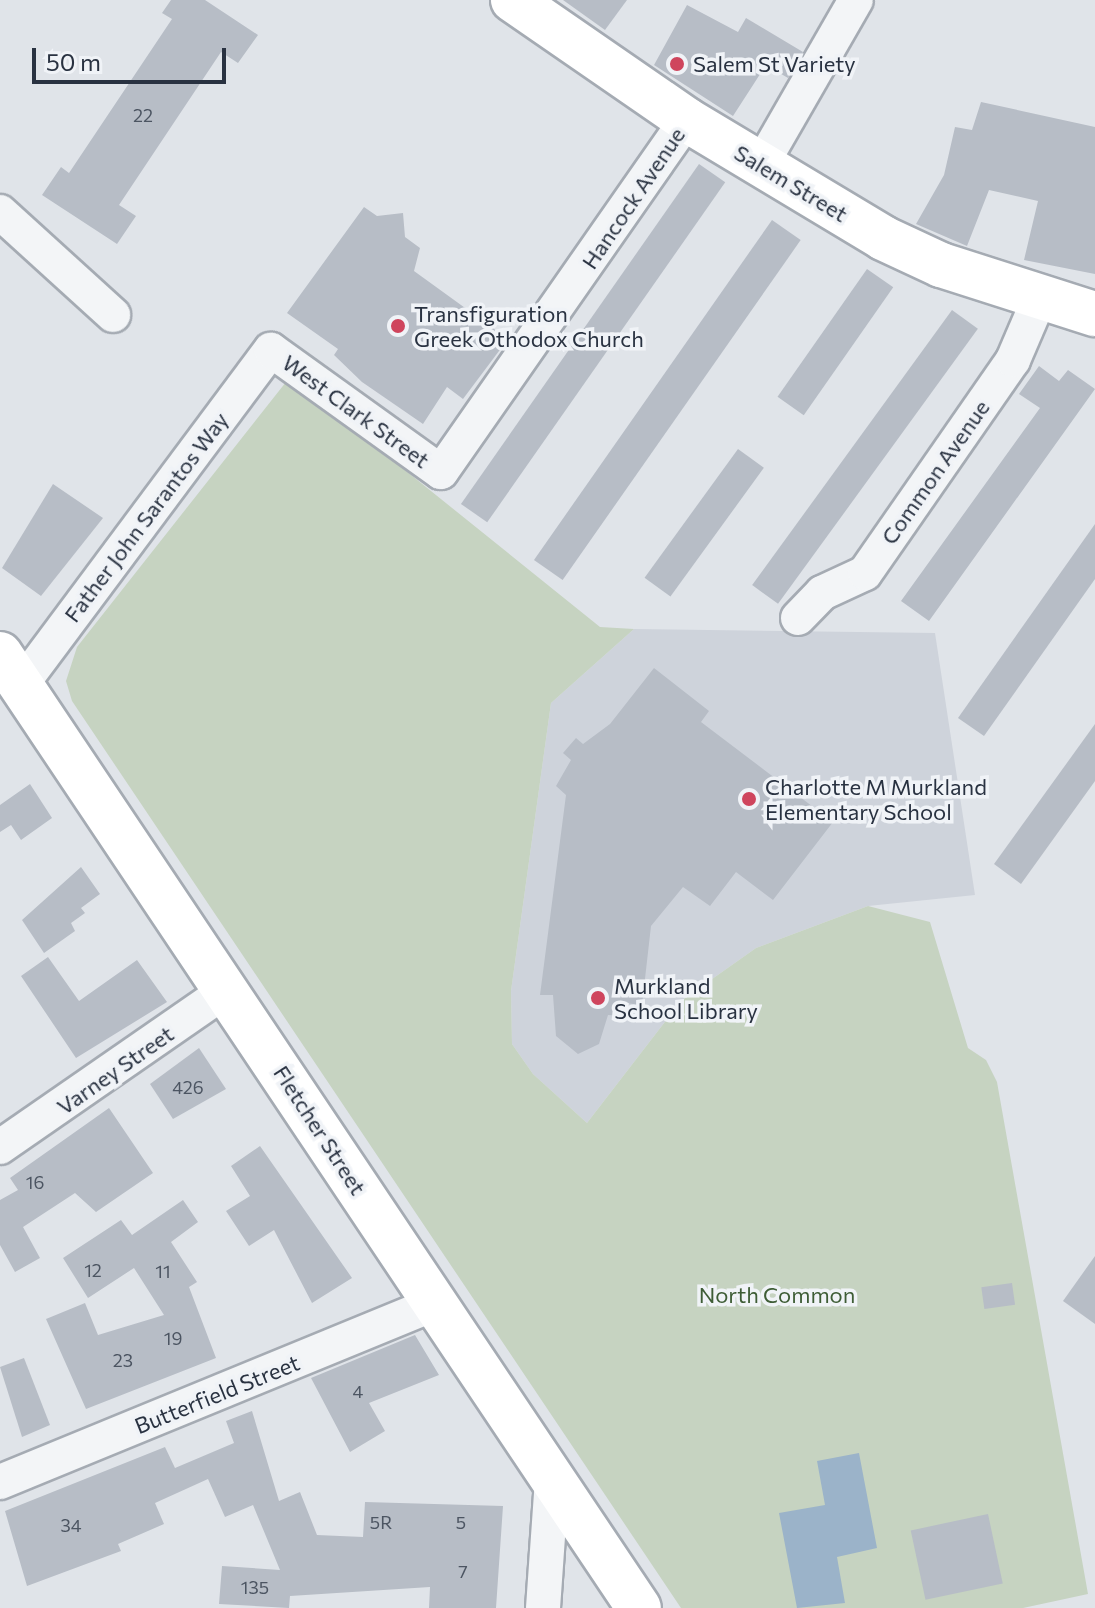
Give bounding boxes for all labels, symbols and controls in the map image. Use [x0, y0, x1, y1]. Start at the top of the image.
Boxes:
scale bar [36, 32, 230, 82]
text: 50 m [46, 47, 101, 76]
place label: Salem St Variety [693, 51, 856, 77]
marker: Salem St Variety [668, 55, 686, 73]
house number: 22 [133, 104, 153, 126]
street label: Hancock Avenue [576, 122, 690, 274]
street label: Salem Street [730, 139, 852, 227]
place label: Transfiguration Greek Othodox Church [414, 300, 644, 352]
marker: Transfiguration Greek Othodox Church [389, 317, 407, 335]
street label: West Clark Street [277, 349, 435, 473]
street label: Common Avenue [875, 395, 995, 549]
street label: Father John Sarantos Way [58, 407, 234, 627]
place label: Charlotte M Murkland Elementary School [765, 773, 987, 824]
marker: Charlotte M Murkland Elementary School [740, 790, 758, 808]
place label: Murkland School Library [614, 972, 758, 1024]
marker: Murkland School Library [589, 989, 607, 1007]
street label: Varney Street [52, 1020, 178, 1120]
street label: Fletcher Street [268, 1060, 372, 1200]
house number: 426 [172, 1076, 204, 1098]
house number: 16 [26, 1171, 44, 1193]
house number: 12 [84, 1259, 102, 1281]
house number: 11 [155, 1260, 171, 1282]
park label: North Common [699, 1282, 855, 1308]
house number: 19 [164, 1327, 182, 1349]
house number: 23 [113, 1349, 133, 1371]
street label: Butterfield Street [131, 1349, 303, 1439]
house number: 4 [353, 1380, 363, 1402]
house number: 5R [370, 1511, 392, 1533]
house number: 5 [456, 1511, 466, 1533]
house number: 34 [60, 1514, 82, 1536]
house number: 7 [458, 1560, 468, 1582]
house number: 135 [241, 1576, 269, 1598]

